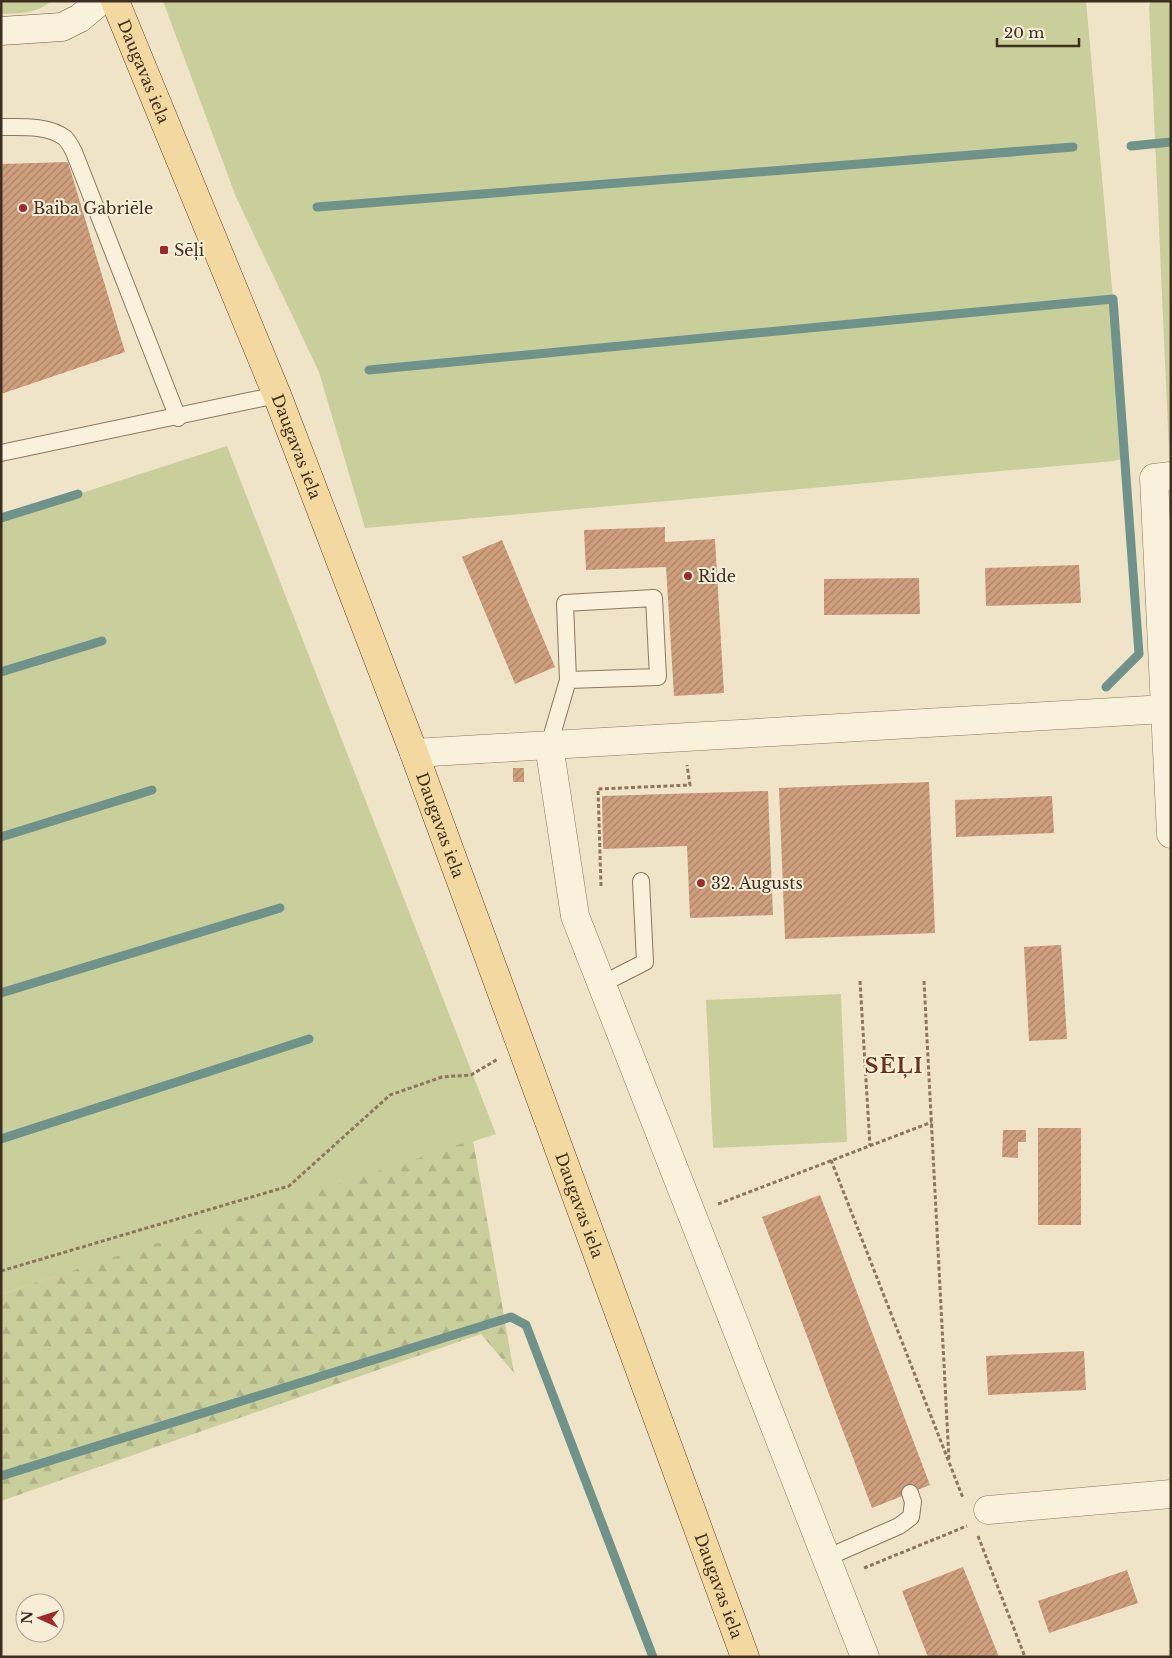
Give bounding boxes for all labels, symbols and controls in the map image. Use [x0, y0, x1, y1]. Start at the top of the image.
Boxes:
scale bar [997, 15, 1080, 47]
street label: Daugavas iela [114, 16, 174, 126]
text: 20 m [1004, 23, 1044, 42]
place label: Baiba Gabriēle [33, 198, 153, 218]
marker: Baiba Gabriēle [17, 202, 29, 214]
place label: Sēļi [174, 240, 205, 261]
marker: Sēļi [158, 244, 170, 256]
street label: Daugavas iela [268, 391, 326, 502]
place label: Ride [698, 566, 736, 586]
marker: Ride [682, 570, 694, 582]
street label: Daugavas iela [412, 770, 469, 881]
place label: 32. Augusts [711, 873, 803, 893]
marker: 32. Augusts [695, 877, 707, 889]
district label: SĒĻI [865, 1053, 923, 1079]
street label: Daugavas iela [551, 1150, 608, 1261]
street label: Daugavas iela [690, 1530, 747, 1641]
north arrow [15, 1593, 65, 1643]
text: N [18, 1610, 36, 1624]

